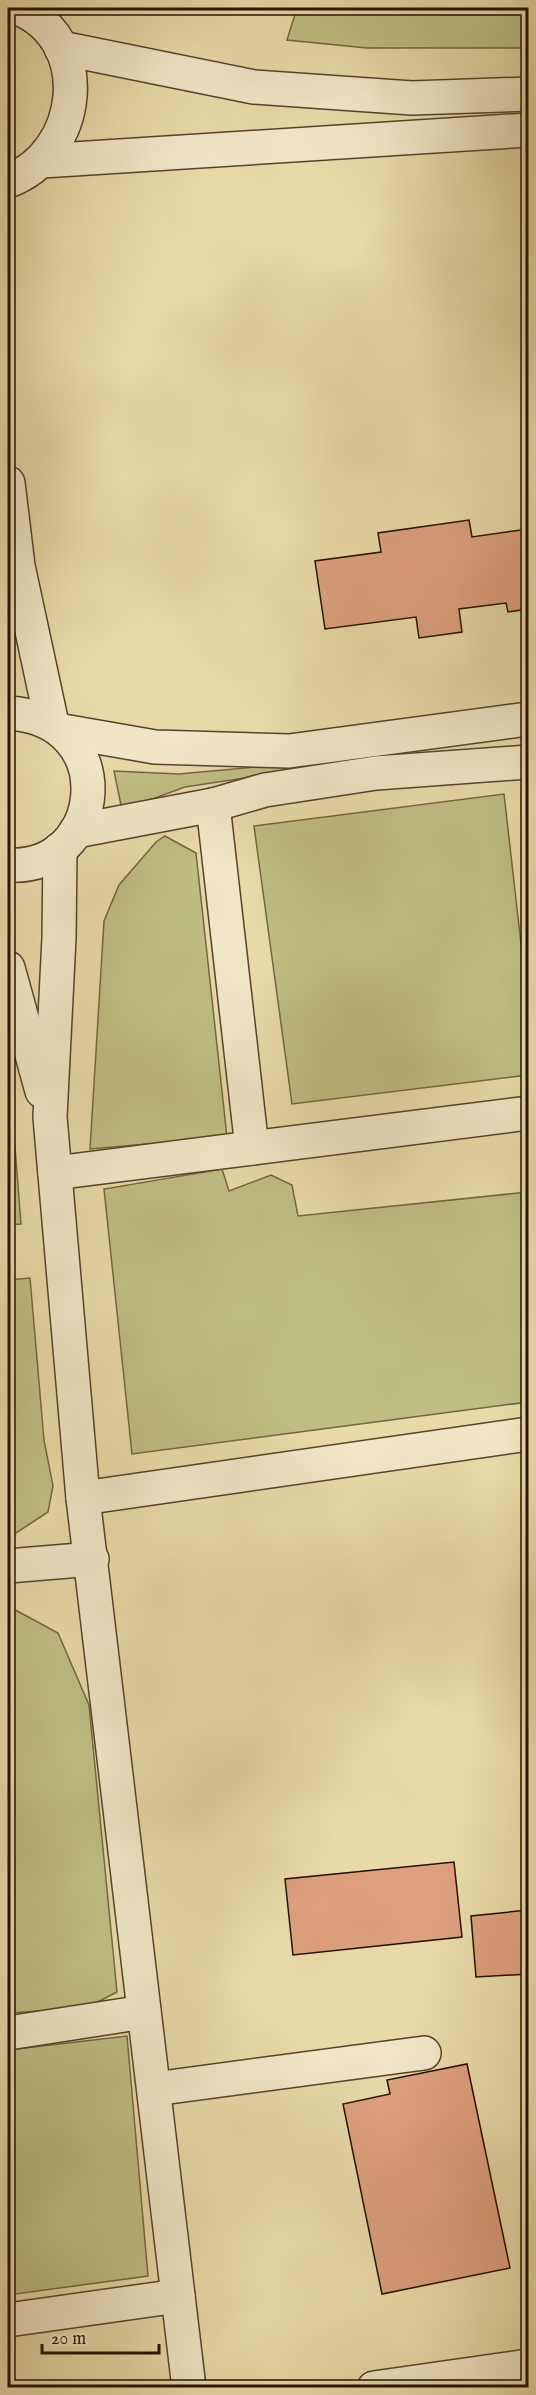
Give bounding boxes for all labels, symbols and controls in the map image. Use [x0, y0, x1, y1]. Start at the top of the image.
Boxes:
scale bar [42, 2317, 159, 2355]
text: 20 m [51, 2328, 86, 2351]

